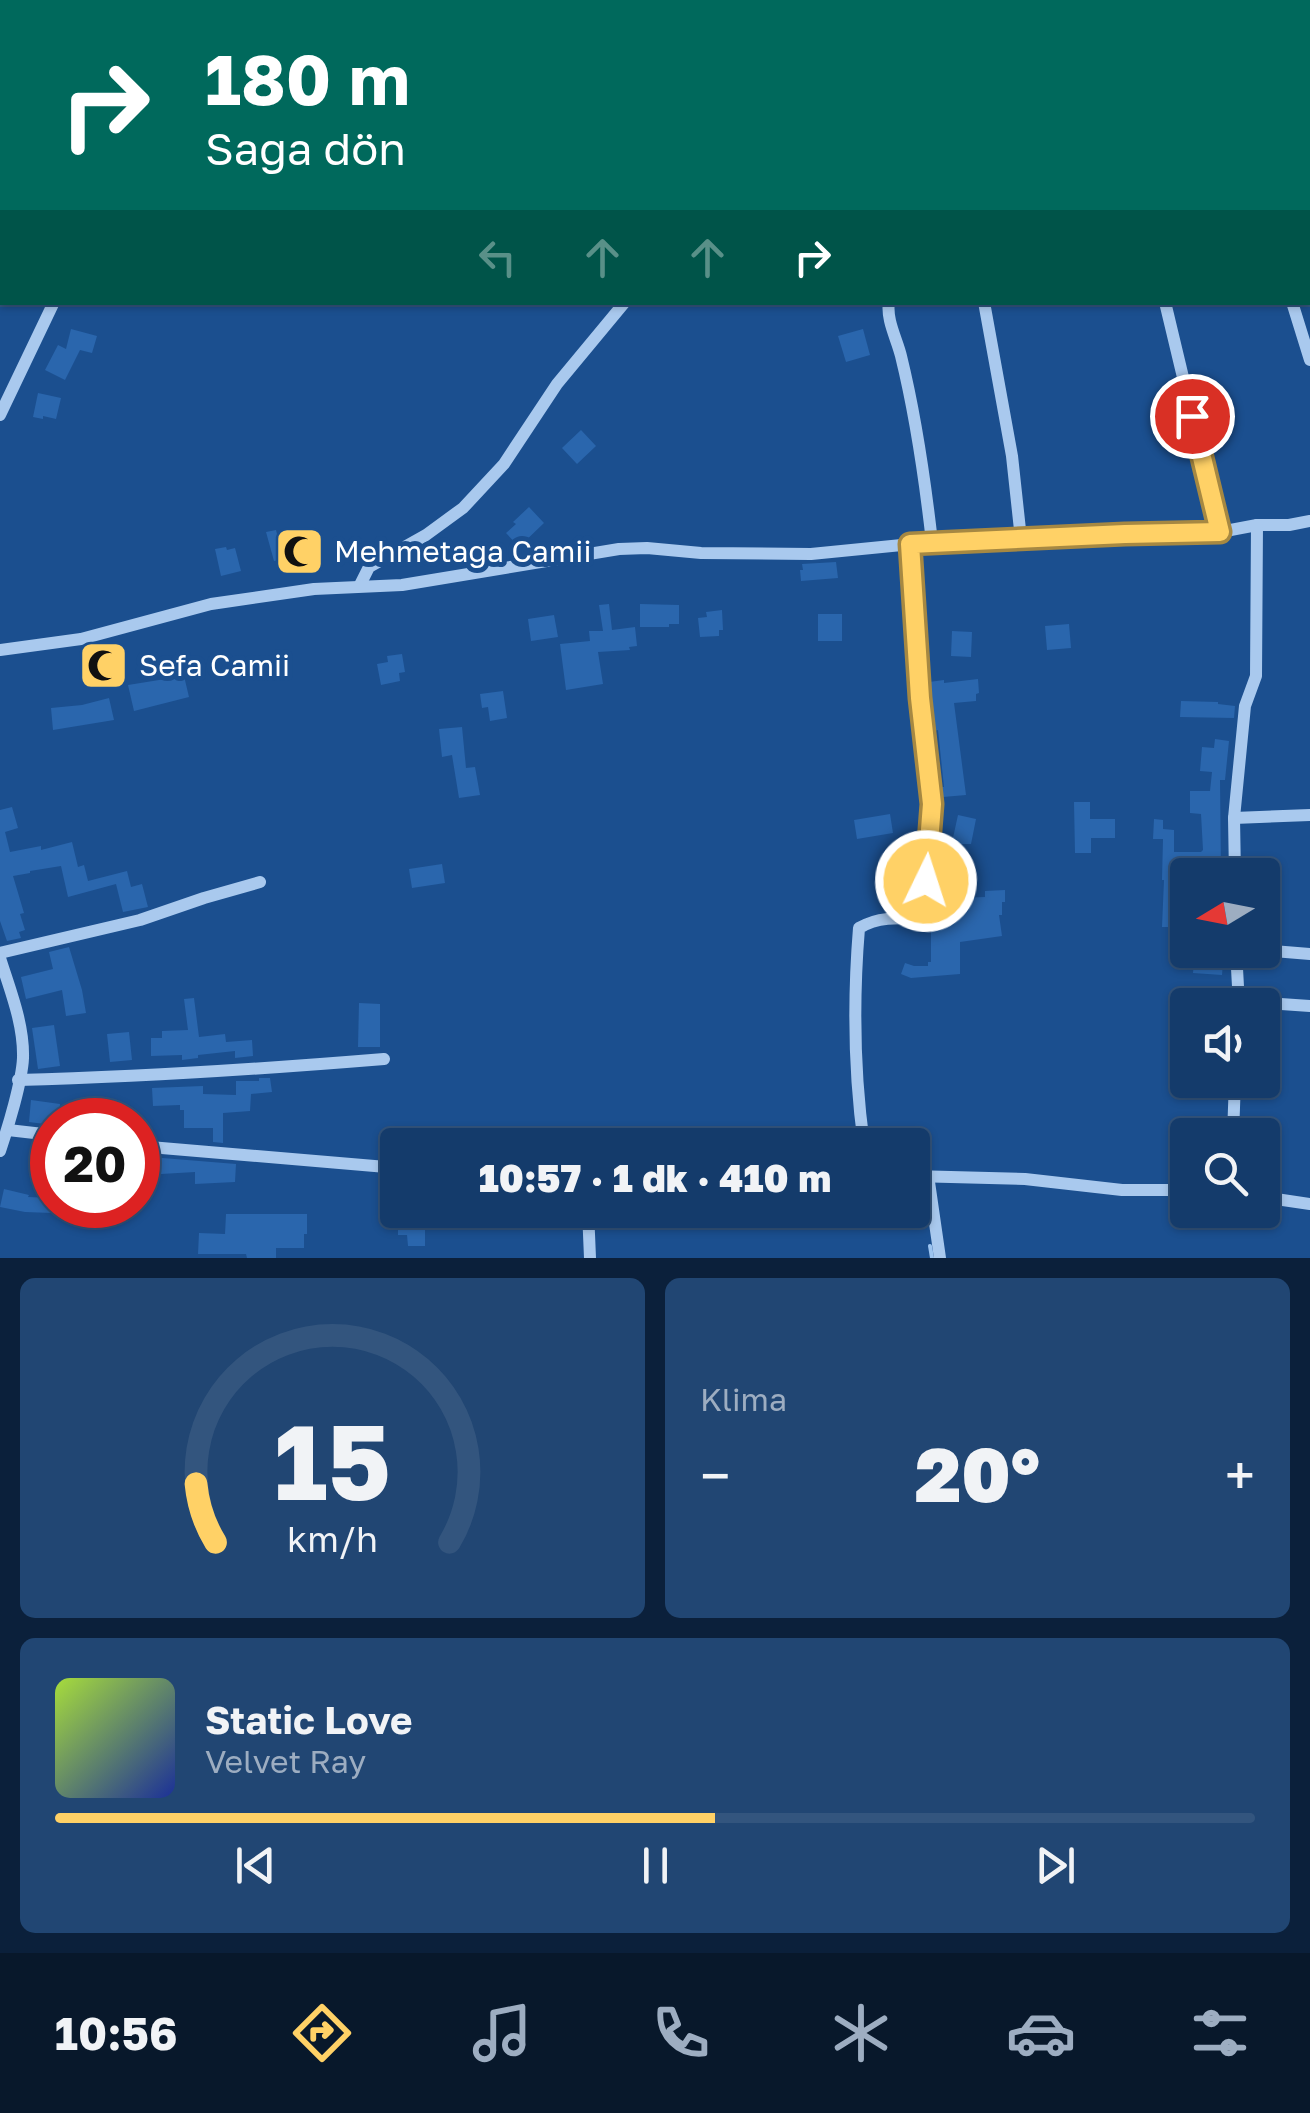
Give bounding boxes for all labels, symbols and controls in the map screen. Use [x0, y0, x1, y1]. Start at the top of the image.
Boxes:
text: 180 m [205, 36, 410, 120]
icon: right [40, 40, 170, 170]
text: Sağa dön [205, 121, 406, 175]
icon: left [470, 230, 525, 285]
icon: ahead [575, 230, 630, 285]
icon: ahead [680, 230, 735, 285]
icon: right [785, 230, 840, 285]
pin [1150, 374, 1235, 459]
icon: arrive [1165, 389, 1220, 444]
mosque icon: Mehmetağa Camii [273, 525, 325, 577]
place label: Mehmetağa Camii [334, 533, 591, 569]
mosque icon: Sefa Camii [78, 639, 130, 691]
place label: Sefa Camii [139, 647, 290, 683]
position arrow [874, 829, 978, 933]
north arrow [1170, 858, 1280, 968]
map controls [1170, 858, 1280, 1228]
button: sound [1170, 988, 1280, 1098]
speed limit sign: 20 [30, 1098, 160, 1228]
button: search [1170, 1118, 1280, 1228]
text: 10:57 · 1 dk · 410 m [479, 1155, 831, 1200]
text: Klima [700, 1380, 787, 1418]
text: 15 [274, 1398, 391, 1523]
text: 20° [915, 1428, 1040, 1519]
text: − [700, 1442, 730, 1508]
text: + [1225, 1442, 1255, 1508]
text: km/h [287, 1517, 378, 1560]
text: Static Love [205, 1697, 412, 1742]
text: Velvet Ray [205, 1742, 366, 1780]
icon: previous [228, 1838, 283, 1893]
icon: pause [628, 1838, 683, 1893]
icon: next [1028, 1838, 1083, 1893]
icon: directions [287, 1998, 357, 2068]
icon: music [467, 1998, 537, 2068]
icon: phone [646, 1998, 716, 2068]
icon: climate [826, 1998, 896, 2068]
icon: car [1006, 1998, 1076, 2068]
icon: filters [1185, 1998, 1255, 2068]
text: 10:56 [55, 2006, 178, 2060]

